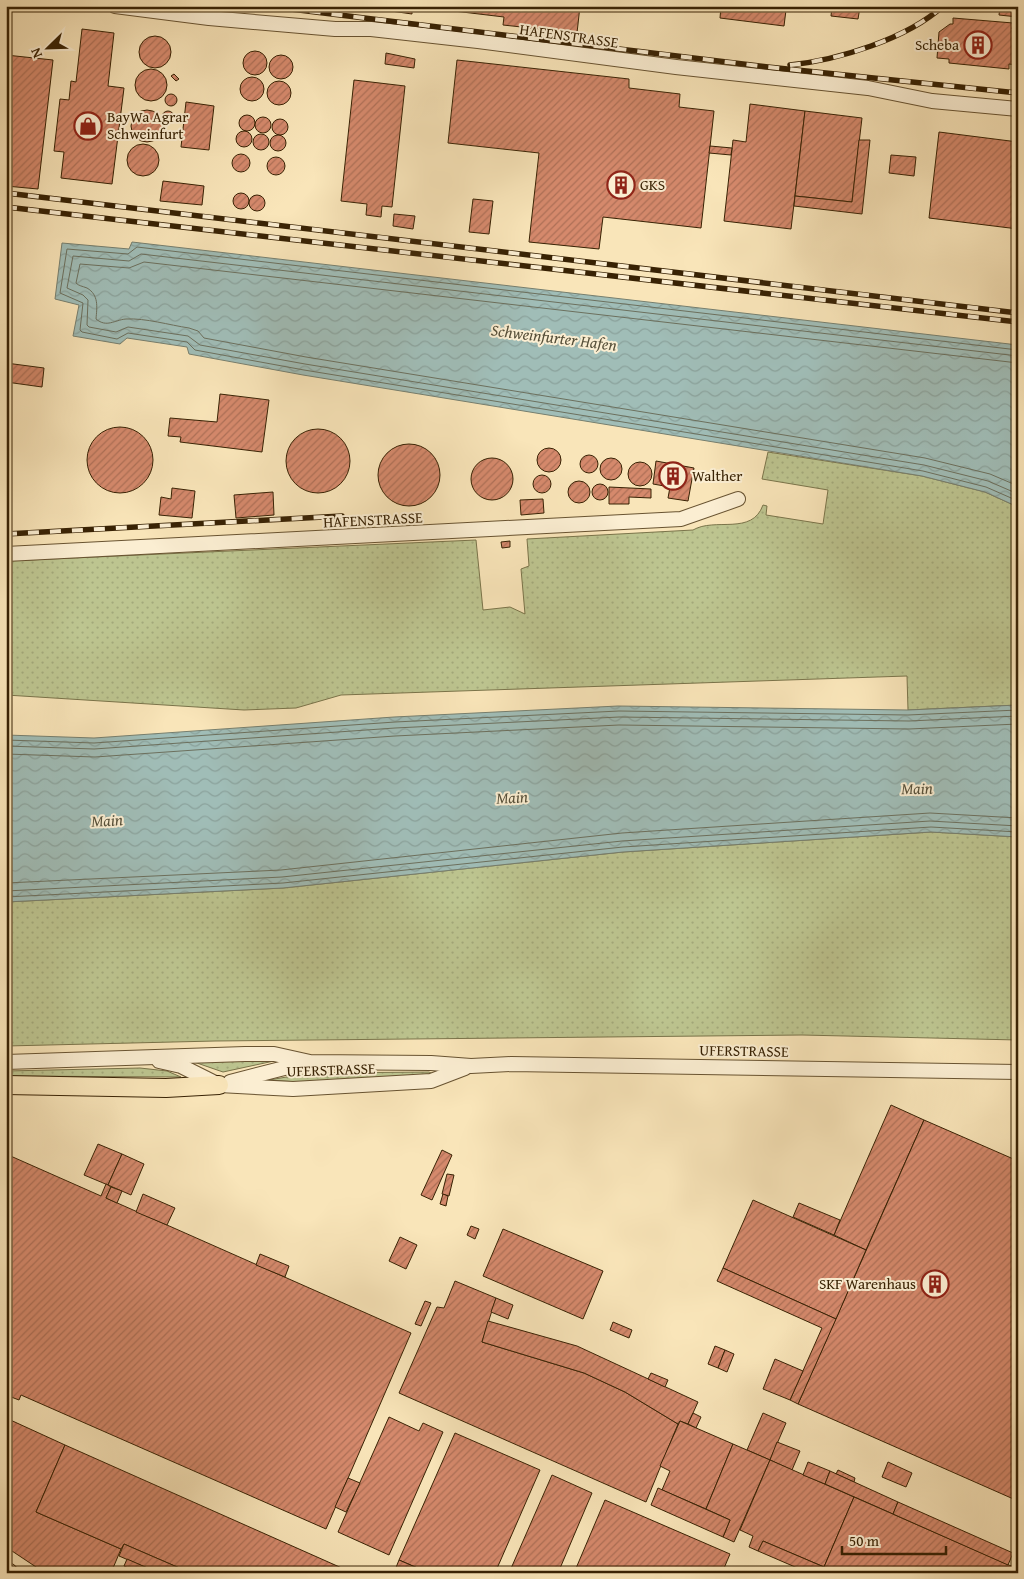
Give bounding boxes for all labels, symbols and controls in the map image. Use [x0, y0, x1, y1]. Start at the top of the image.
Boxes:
street label: HAFENSTRASSE [518, 18, 620, 53]
north arrow [22, 22, 72, 72]
building icon: Scheba [963, 30, 993, 60]
place label: Scheba [915, 34, 959, 55]
text: N [25, 44, 47, 61]
place label: BayWa Agrar Schweinfurt [107, 106, 189, 144]
shop icon: BayWa Agrar Schweinfurt [73, 111, 103, 141]
building icon: GKS [606, 170, 636, 200]
place label: GKS [640, 174, 665, 195]
water label: Schweinfurter Hafen [490, 317, 618, 357]
building icon: Walther [658, 461, 688, 491]
place label: Walther [692, 465, 742, 486]
street label: HAFENSTRASSE [323, 506, 424, 533]
water label: Main [901, 776, 933, 800]
water label: Main [496, 784, 528, 810]
water label: Main [91, 807, 123, 833]
street label: UFERSTRASSE [699, 1039, 789, 1062]
street label: UFERSTRASSE [286, 1057, 376, 1082]
building icon: SKF Warenhaus [920, 1269, 950, 1299]
place label: SKF Warenhaus [819, 1273, 916, 1294]
scale bar [842, 1524, 945, 1556]
text: 50 m [849, 1530, 880, 1551]

